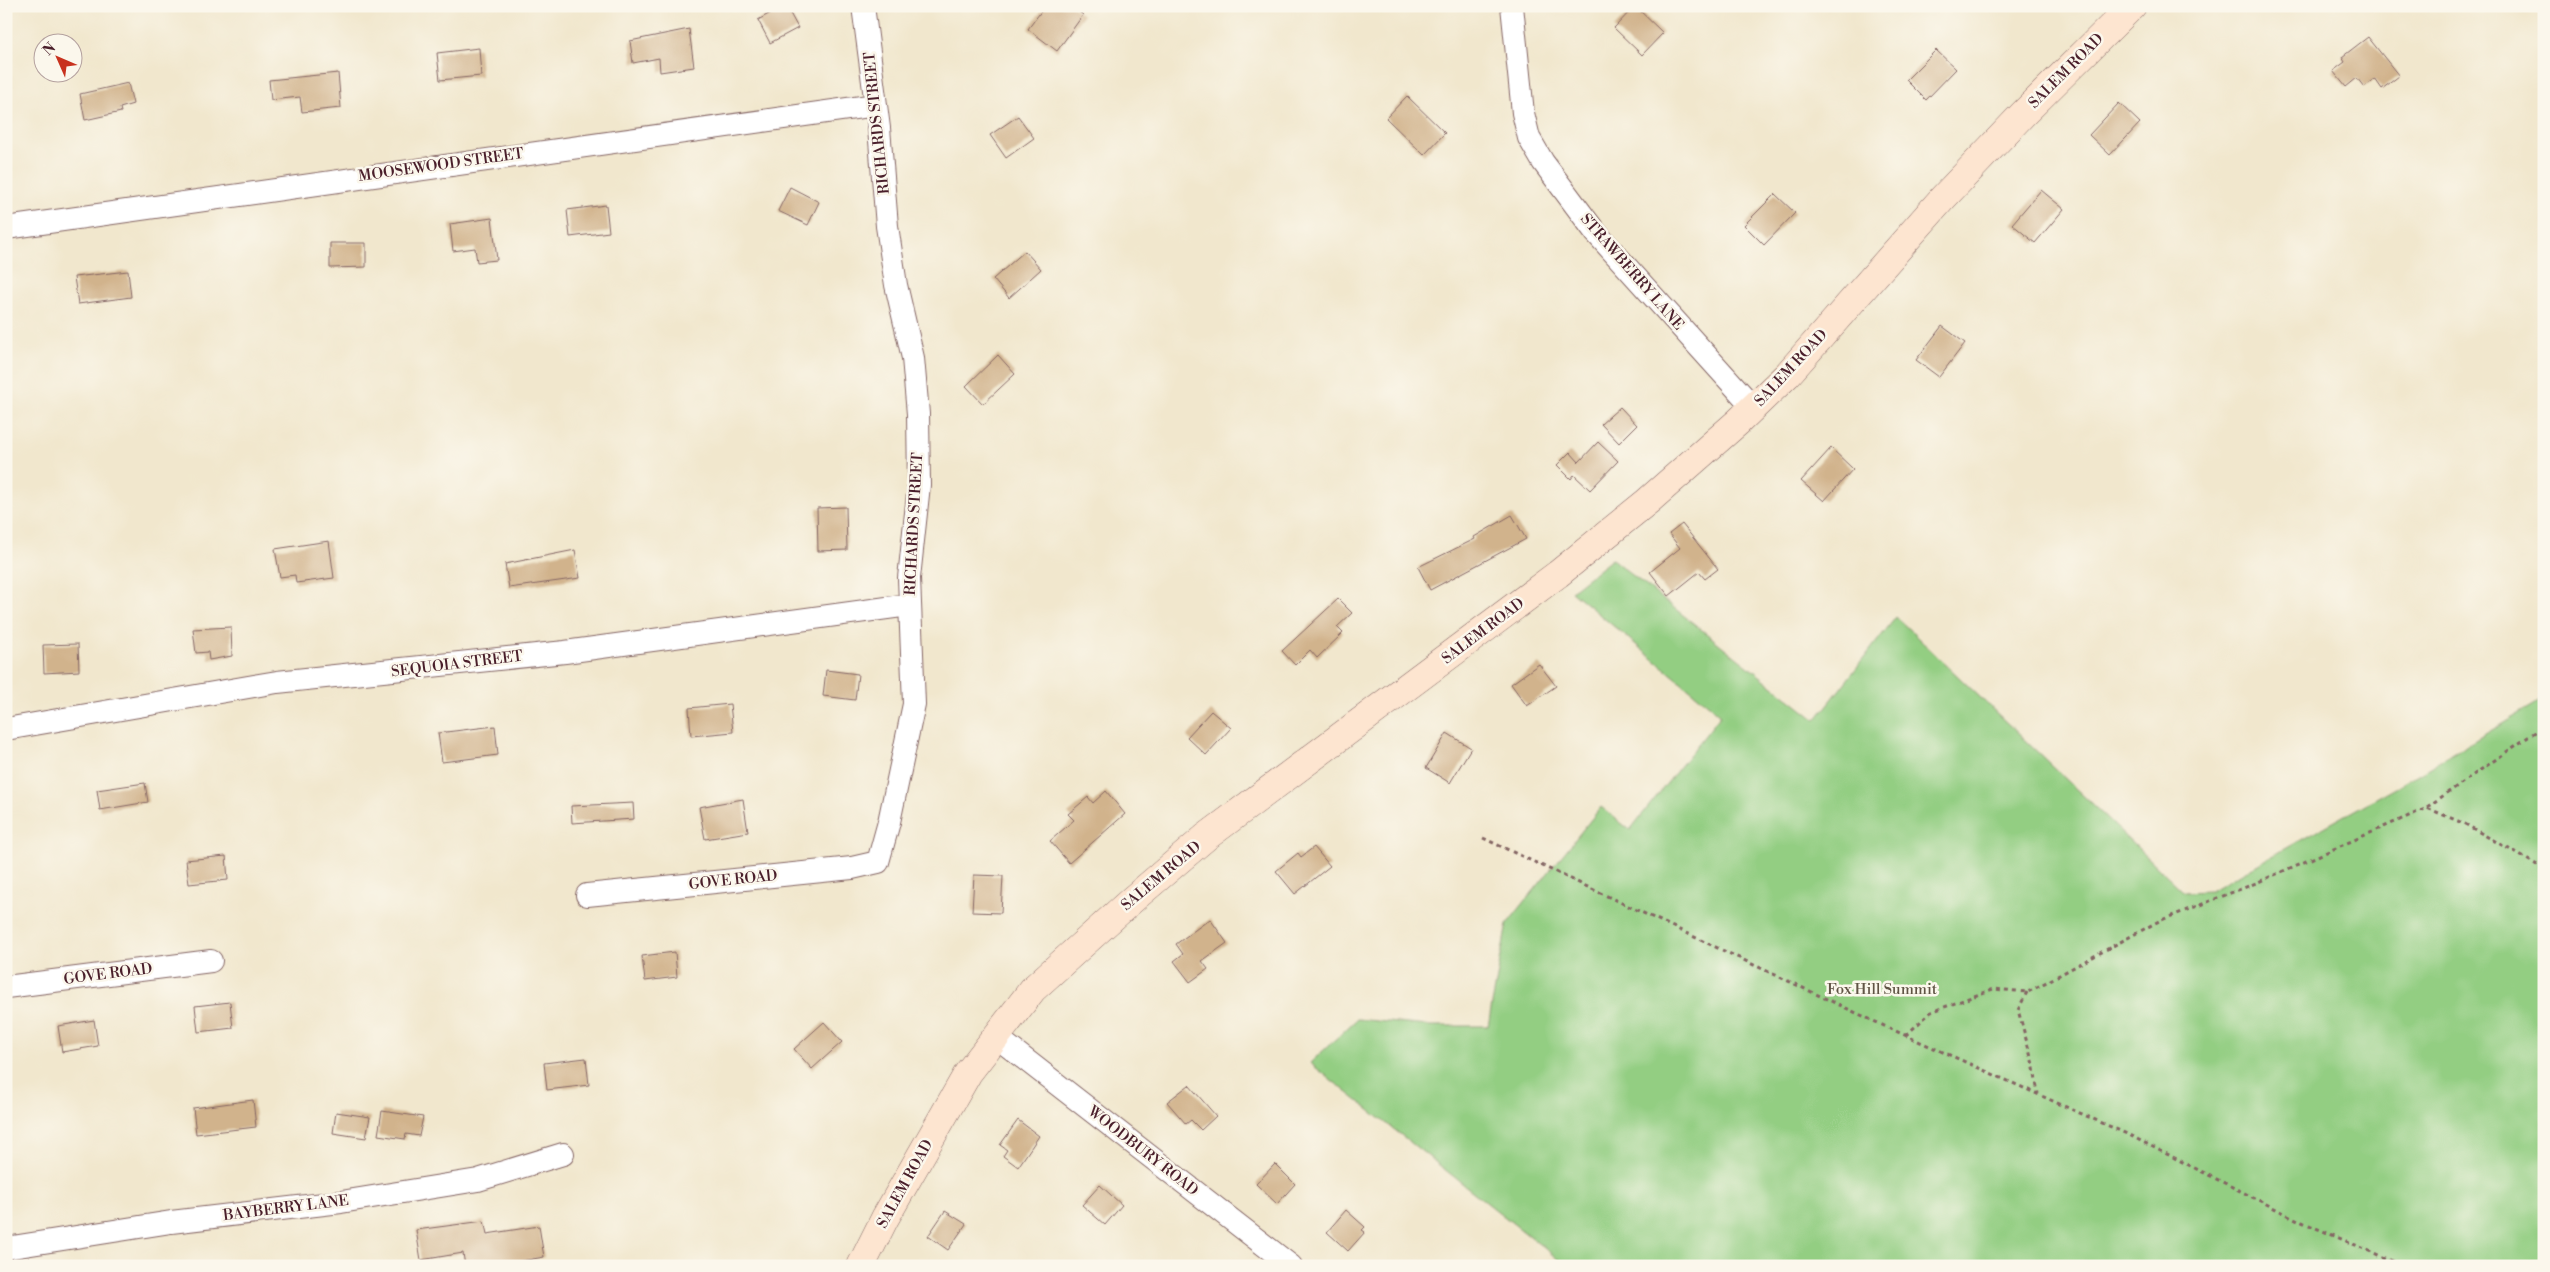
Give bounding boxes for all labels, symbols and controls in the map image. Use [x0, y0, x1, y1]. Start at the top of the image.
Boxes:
street label: SALEM ROAD [2024, 29, 2108, 113]
north arrow [32, 32, 82, 82]
text: N [39, 39, 60, 60]
street label: RICHARDS STREET [860, 50, 894, 195]
street label: MOOSEWOOD STREET [357, 144, 525, 186]
street label: STRAWBERRY LANE [1576, 210, 1688, 334]
street label: SALEM ROAD [1750, 326, 1832, 410]
street label: RICHARDS STREET [901, 452, 927, 596]
street label: SALEM ROAD [1438, 594, 1528, 668]
street label: SEQUOIA STREET [390, 646, 524, 682]
street label: SALEM ROAD [1117, 837, 1205, 915]
street label: GOVE ROAD [688, 866, 778, 894]
street label: GOVE ROAD [63, 959, 153, 989]
park label: Fox Hill Summit [1827, 980, 1938, 999]
street label: WOODBURY ROAD [1083, 1101, 1202, 1200]
street label: SALEM ROAD [873, 1136, 937, 1232]
street label: BAYBERRY LANE [221, 1191, 350, 1225]

